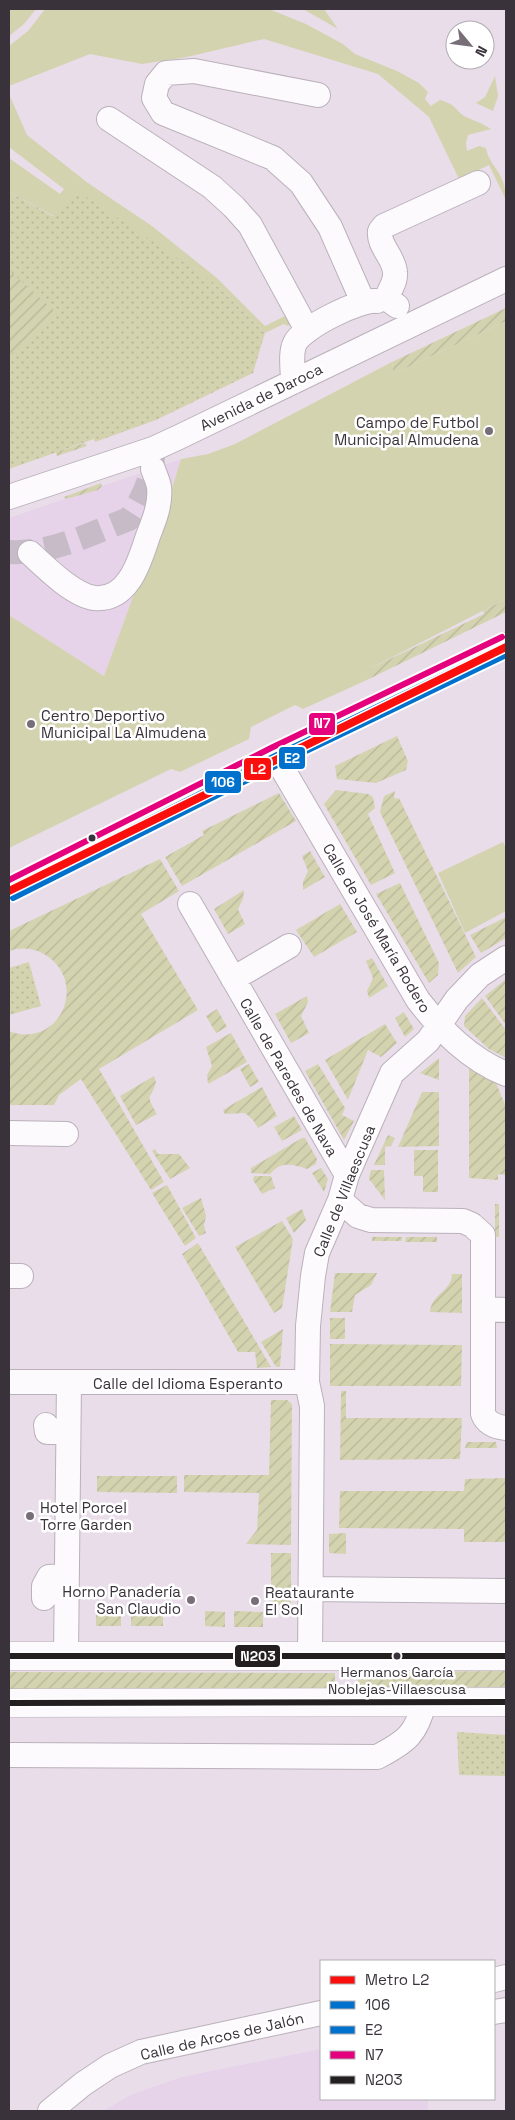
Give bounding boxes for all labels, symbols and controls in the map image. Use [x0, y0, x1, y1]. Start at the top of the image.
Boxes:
north arrow [445, 20, 495, 70]
text: N [471, 43, 492, 60]
street label: Avenida de Daroca [197, 359, 326, 435]
place label: Campo de Futbol Municipal Almudena [334, 413, 479, 449]
marker: Campo de Futbol Municipal Almudena [483, 425, 495, 437]
place label: Centro Deportivo Municipal La Almudena [41, 706, 207, 742]
line badge: N7 [308, 712, 336, 736]
text: N7 [313, 714, 331, 732]
marker: Centro Deportivo Municipal La Almudena [25, 718, 37, 730]
line badge: E2 [278, 746, 306, 770]
text: E2 [284, 749, 300, 767]
line badge: L2 [243, 757, 272, 781]
text: L2 [250, 760, 266, 778]
line badge: 106 [204, 770, 242, 794]
text: 106 [211, 773, 235, 791]
unlabelled marker [87, 833, 97, 843]
street label: Calle de José María Rodero [319, 840, 435, 1016]
street label: Calle de Paredes de Nava [236, 994, 342, 1160]
street label: Calle de Villaescusa [309, 1122, 379, 1260]
street label: Calle del Idioma Esperanto [93, 1374, 283, 1393]
place label: Hotel Porcel Torre Garden [40, 1498, 132, 1534]
marker: Hotel Porcel Torre Garden [24, 1510, 36, 1522]
place label: Horno Panadería San Claudio [62, 1582, 181, 1618]
place label: Reataurante El Sol [265, 1583, 355, 1619]
marker: Horno Panadería San Claudio [185, 1594, 197, 1606]
marker: Reataurante El Sol [249, 1595, 261, 1607]
line badge: N203 [234, 1644, 281, 1668]
text: N203 [240, 1647, 276, 1665]
marker: Hermanos García Noblejas-Villaescusa [392, 1651, 402, 1661]
place label: Hermanos García Noblejas-Villaescusa [328, 1663, 466, 1698]
legend [320, 1960, 495, 2100]
text: Metro L2 [365, 1970, 429, 1989]
text: 106 [365, 1995, 390, 2014]
street label: Calle de Arcos de Jalón [138, 2008, 306, 2064]
text: E2 [365, 2020, 383, 2039]
text: N7 [365, 2045, 383, 2064]
text: N203 [365, 2070, 403, 2089]

